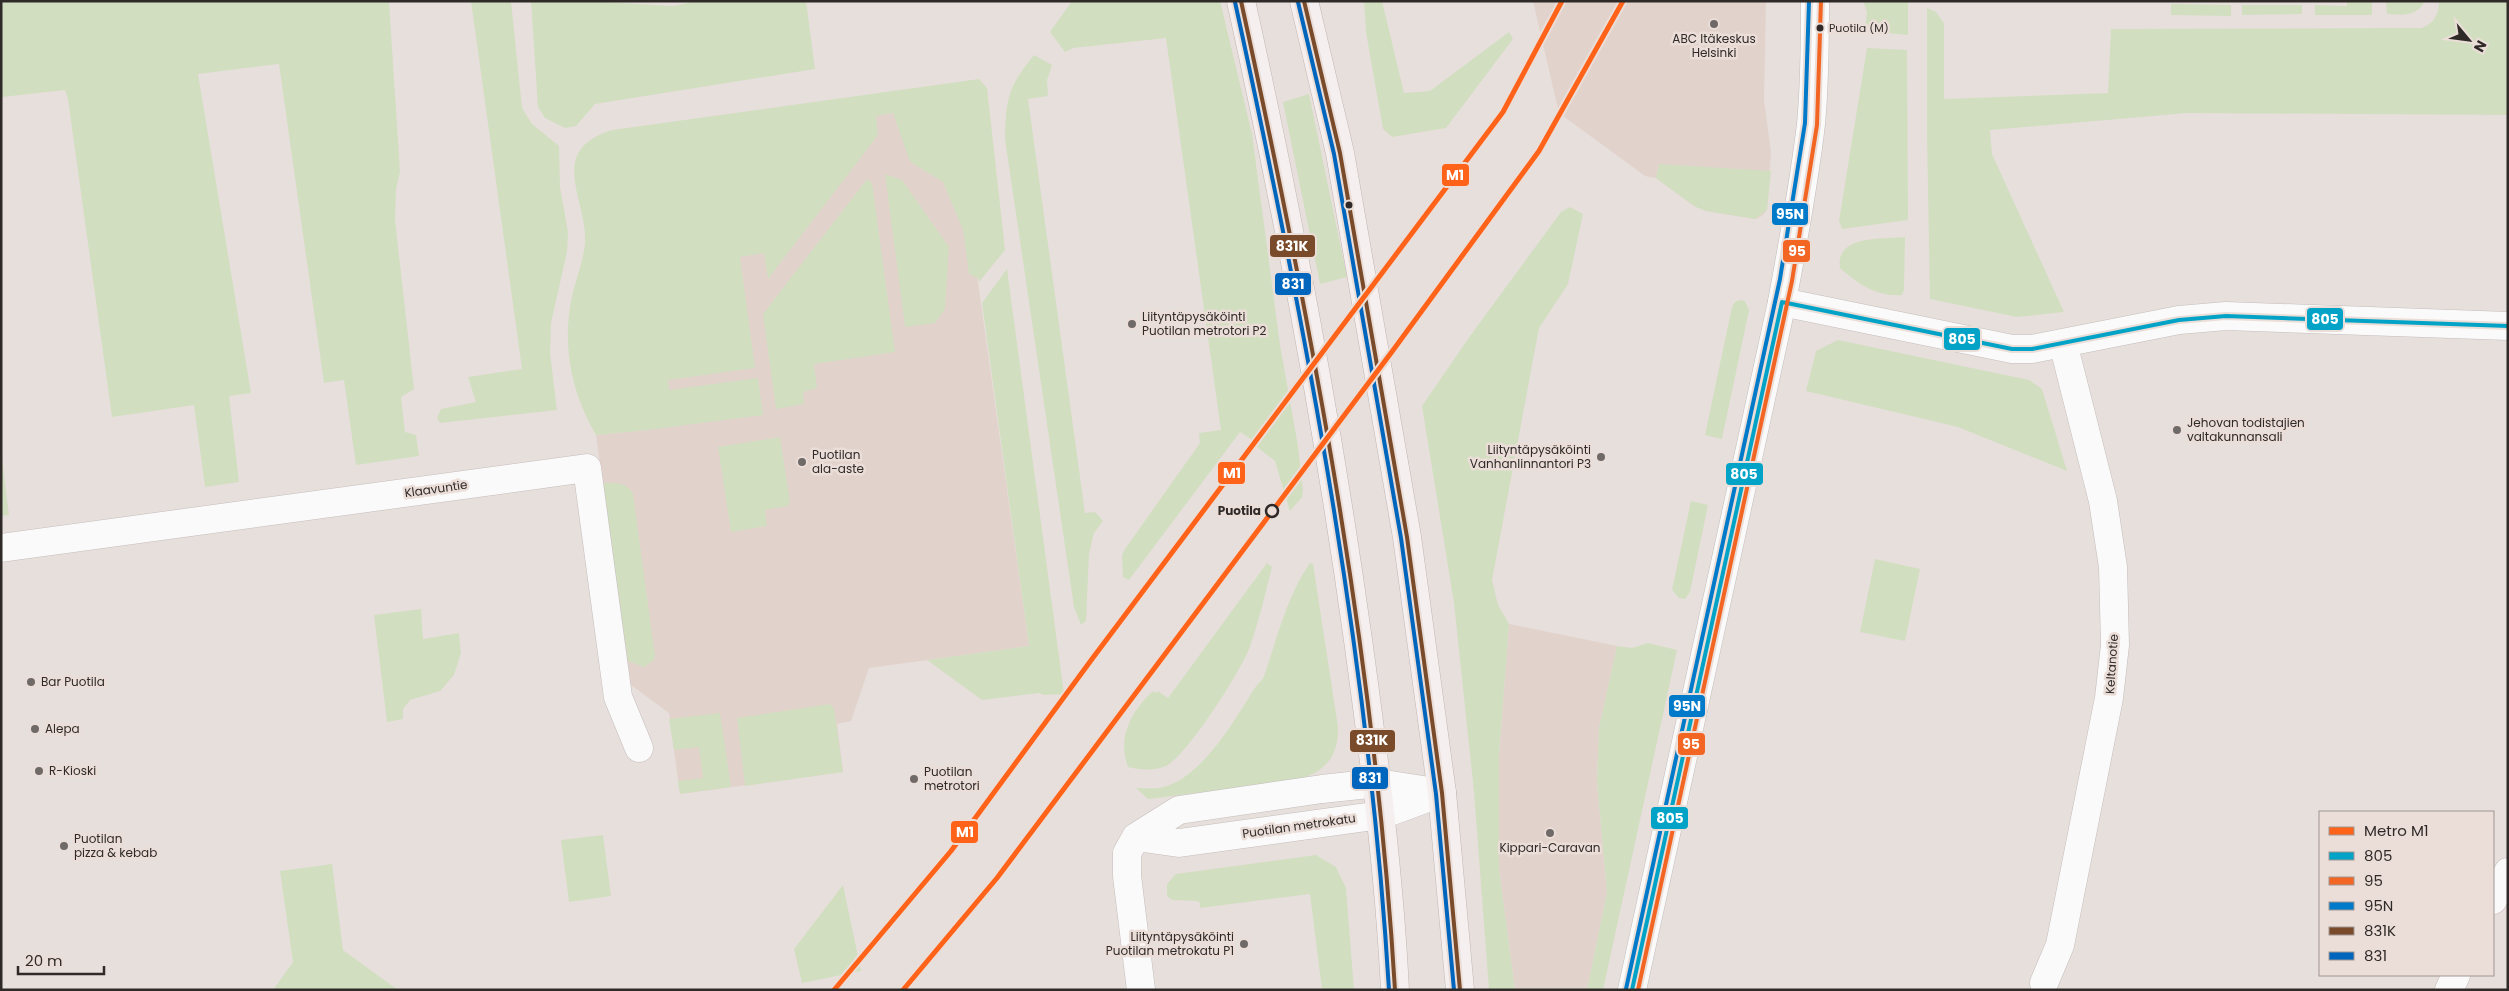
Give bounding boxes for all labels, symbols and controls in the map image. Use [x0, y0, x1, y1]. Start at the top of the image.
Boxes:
north arrow [2444, 15, 2494, 65]
marker: ABC Itäkeskus Helsinki [1708, 18, 1720, 30]
place label: Puotila (M) [1829, 20, 1889, 36]
marker: Puotila (M) [1815, 23, 1825, 33]
place label: ABC Itäkeskus Helsinki [1672, 30, 1756, 61]
text: N [2469, 37, 2492, 56]
line badge: M1 [1441, 163, 1470, 187]
text: M1 [1446, 165, 1464, 185]
unlabelled marker [1344, 200, 1354, 210]
line badge: 95N [1771, 202, 1809, 226]
text: 95N [1776, 204, 1804, 224]
line badge: 831K [1269, 234, 1316, 258]
text: 831K [1276, 236, 1309, 256]
line badge: 95 [1782, 239, 1811, 263]
text: 95 [1788, 241, 1806, 261]
line badge: 831 [1274, 272, 1312, 296]
text: 831 [1282, 274, 1304, 294]
line badge: 805 [2306, 307, 2344, 331]
place label: Liityntäpysäköinti Puotilan metrotori P2 [1142, 308, 1267, 339]
text: 805 [2311, 309, 2339, 329]
marker: Liityntäpysäköinti Puotilan metrotori P2 [1126, 318, 1138, 330]
line badge: 805 [1943, 327, 1981, 351]
text: 805 [1948, 329, 1976, 349]
place label: Jehovan todistajien valtakunnansali [2187, 414, 2305, 445]
marker: Jehovan todistajien valtakunnansali [2171, 424, 2183, 436]
place label: Liityntäpysäköinti Vanhanlinnantori P3 [1470, 441, 1591, 472]
place label: Puotilan ala-aste [812, 446, 864, 477]
marker: Liityntäpysäköinti Vanhanlinnantori P3 [1595, 451, 1607, 463]
marker: Puotilan ala-aste [796, 456, 808, 468]
line badge: M1 [1217, 461, 1246, 485]
line badge: 805 [1725, 462, 1764, 486]
text: M1 [1223, 463, 1241, 483]
text: 805 [1730, 464, 1758, 484]
street label: Klaavuntie [403, 476, 468, 501]
place label: Puotila [1218, 502, 1261, 519]
marker: Puotila [1265, 504, 1279, 518]
street label: Keltanotie [2101, 633, 2122, 695]
place label: Bar Puotila [41, 673, 105, 690]
marker: Bar Puotila [25, 676, 37, 688]
line badge: 95N [1668, 694, 1706, 718]
text: 95N [1673, 696, 1701, 716]
place label: Alepa [45, 720, 80, 737]
marker: Alepa [29, 723, 41, 735]
line badge: 831K [1349, 729, 1396, 753]
text: 831K [1356, 730, 1389, 750]
line badge: 95 [1677, 732, 1706, 756]
text: 95 [1682, 734, 1700, 754]
place label: R-Kioski [49, 762, 96, 779]
place label: Puotilan metrotori [924, 763, 980, 794]
marker: R-Kioski [33, 765, 45, 777]
line badge: 831 [1351, 766, 1389, 790]
text: 831 [1359, 768, 1381, 788]
marker: Puotilan metrotori [908, 773, 920, 785]
line badge: 805 [1650, 806, 1689, 830]
text: 805 [1656, 808, 1684, 828]
street label: Puotilan metrokatu [1241, 809, 1357, 842]
legend [2319, 811, 2494, 976]
line badge: M1 [950, 820, 979, 844]
text: Metro M1 [2364, 820, 2429, 841]
text: M1 [956, 822, 974, 842]
marker: Kippari-Caravan [1544, 827, 1556, 839]
place label: Puotilan pizza & kebab [74, 830, 157, 861]
place label: Kippari-Caravan [1499, 839, 1601, 856]
marker: Puotilan pizza & kebab [58, 840, 70, 852]
text: 805 [2364, 845, 2392, 866]
text: 95 [2364, 870, 2383, 891]
text: 95N [2364, 895, 2393, 916]
text: 831K [2364, 920, 2396, 941]
place label: Liityntäpysäköinti Puotilan metrokatu P1 [1106, 928, 1234, 959]
marker: Liityntäpysäköinti Puotilan metrokatu P1 [1238, 938, 1250, 950]
scale bar [18, 944, 104, 976]
text: 831 [2364, 945, 2387, 966]
text: 20 m [25, 950, 63, 971]

